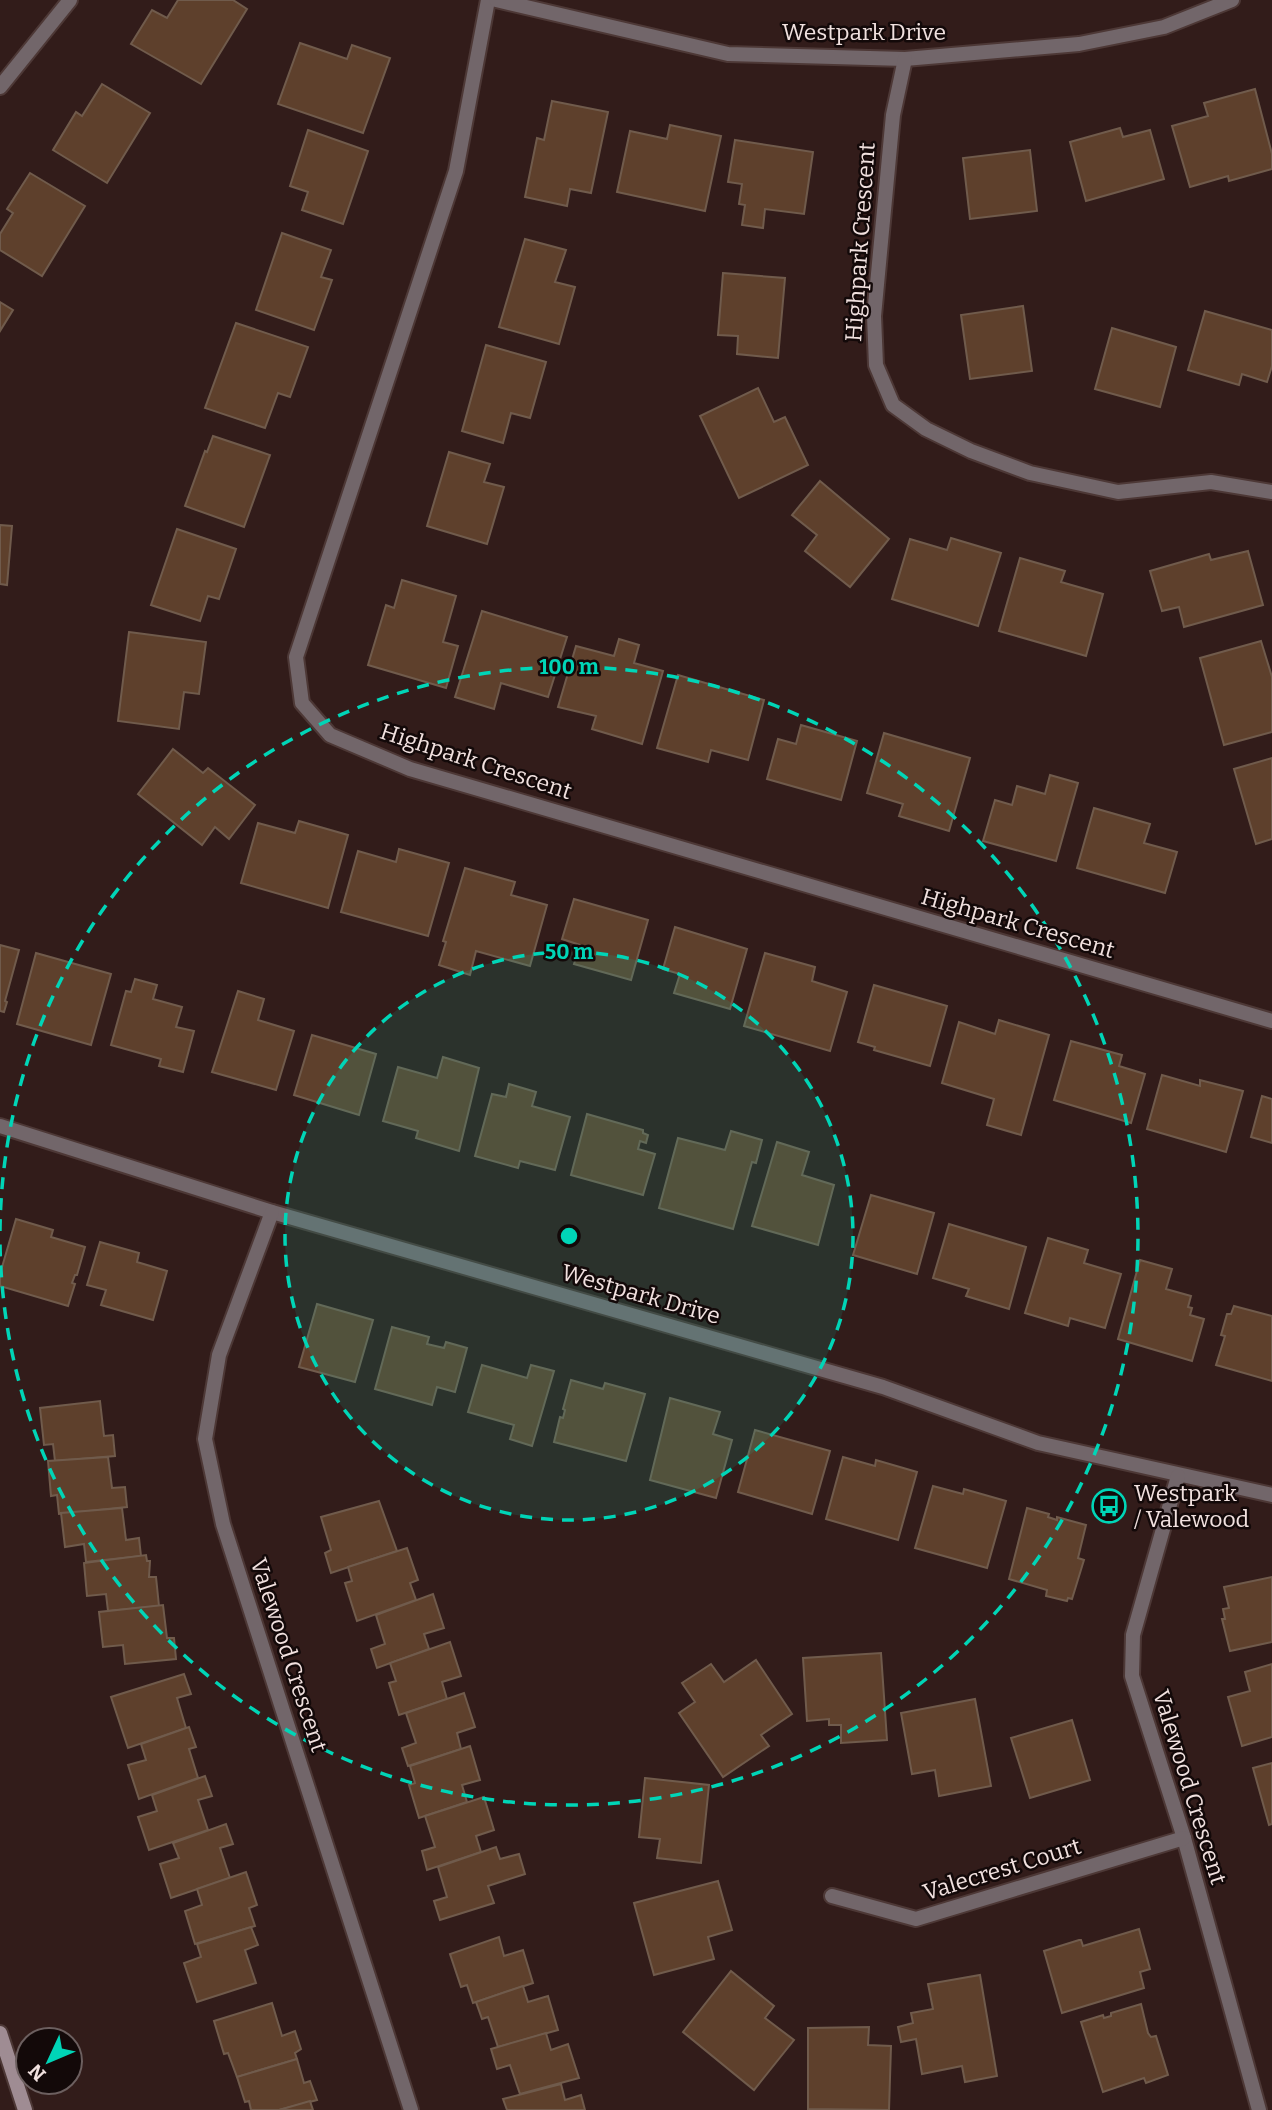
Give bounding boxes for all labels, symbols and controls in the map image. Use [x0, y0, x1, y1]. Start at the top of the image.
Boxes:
street label: Westpark Drive [782, 18, 946, 46]
street label: Highpark Crescent [839, 141, 881, 343]
text: 100 m [539, 654, 599, 680]
street label: Highpark Crescent [377, 717, 575, 805]
street label: Highpark Crescent [918, 882, 1118, 964]
text: 50 m [545, 939, 593, 965]
centre of rings [557, 1224, 581, 1248]
street label: Westpark Drive [558, 1258, 724, 1330]
place label: Westpark / Valewood [1134, 1479, 1250, 1533]
bus stop icon: Westpark / Valewood [1090, 1487, 1128, 1525]
street label: Valewood Crescent [244, 1555, 334, 1755]
street label: Valewood Crescent [1147, 1686, 1233, 1888]
street label: Valecrest Court [920, 1832, 1084, 1906]
north arrow [14, 2026, 84, 2096]
text: N [24, 2059, 50, 2086]

